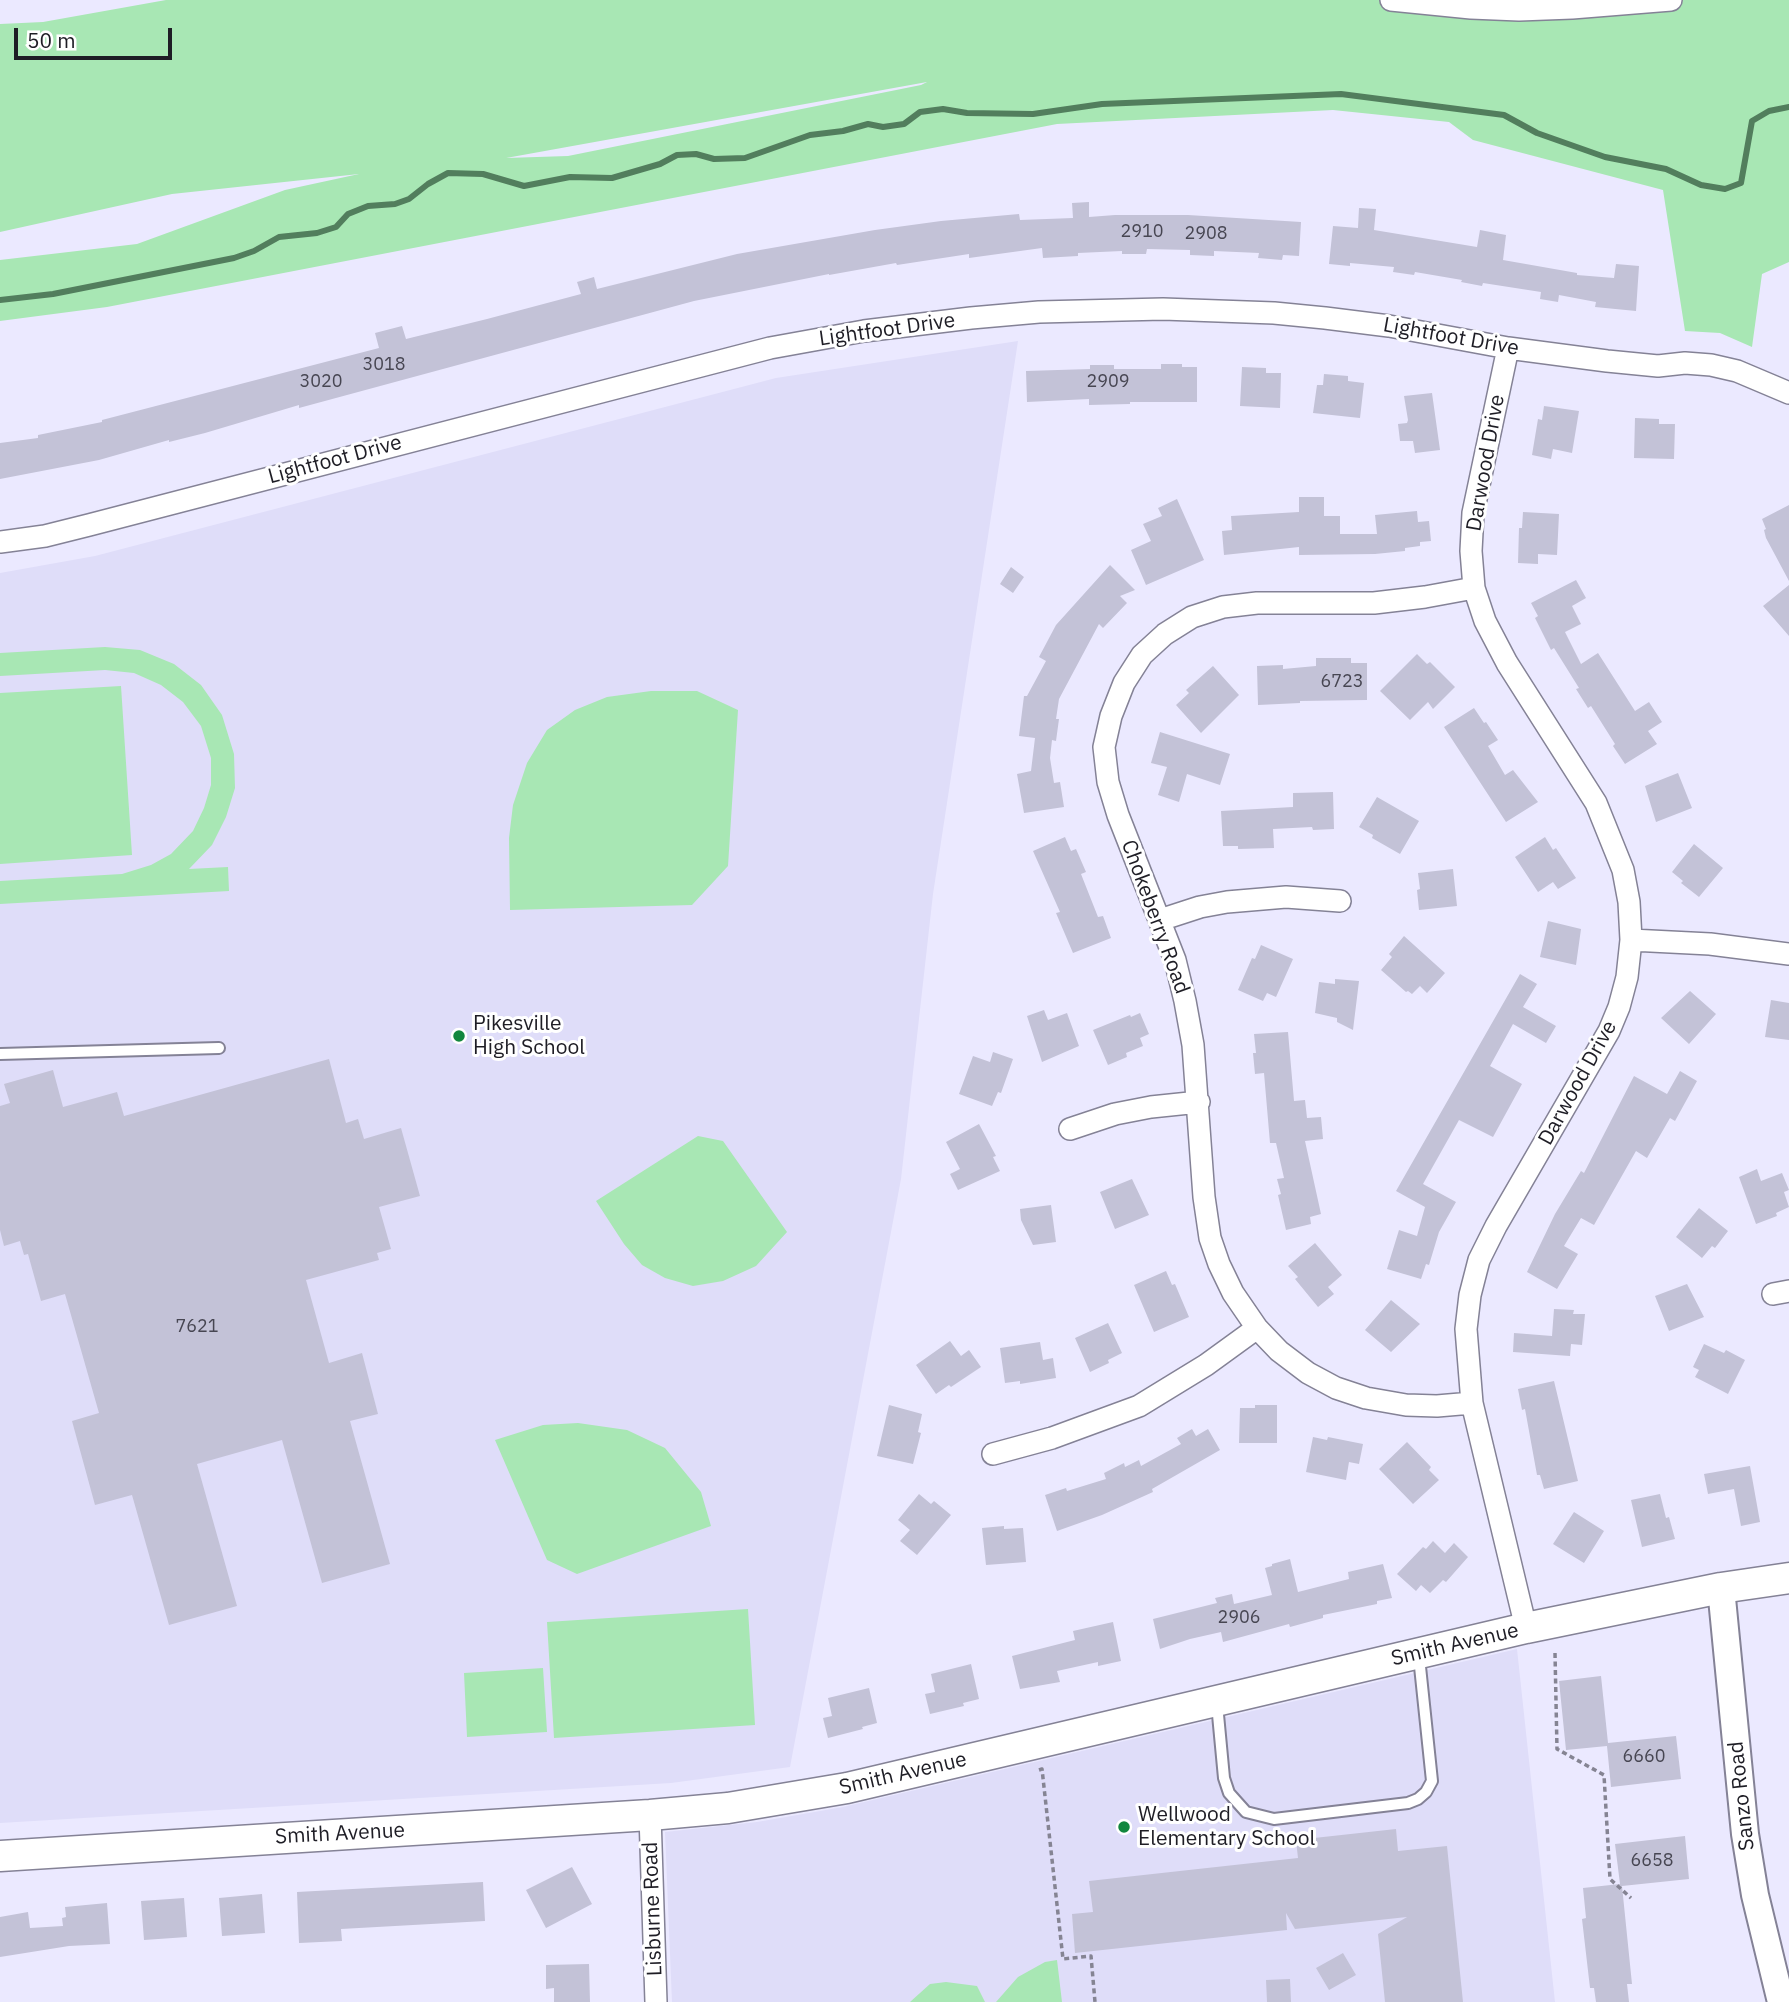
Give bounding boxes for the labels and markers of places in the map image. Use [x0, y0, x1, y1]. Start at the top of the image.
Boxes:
place label: Pikesville High School [473, 1011, 585, 1061]
marker: Pikesville High School [451, 1028, 467, 1044]
place label: Wellwood Elementary School [1138, 1802, 1315, 1852]
marker: Wellwood Elementary School [1116, 1819, 1132, 1835]

